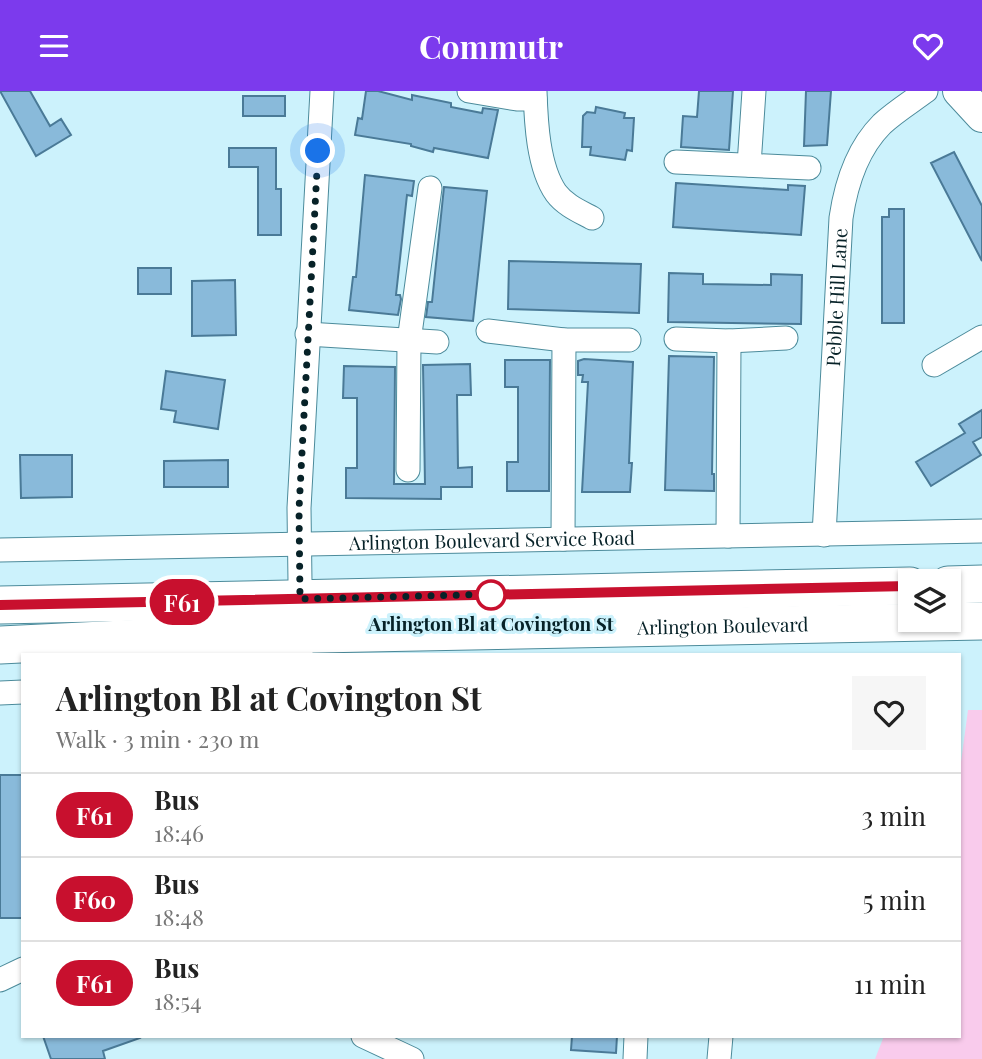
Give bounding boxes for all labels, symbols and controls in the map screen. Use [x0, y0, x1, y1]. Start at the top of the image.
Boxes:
text: Commutr [419, 24, 563, 67]
icon: menu [35, 27, 73, 65]
icon: heart [909, 27, 947, 65]
your location [300, 133, 335, 168]
street label: Pebble Hill Lane [819, 227, 852, 367]
street label: Arlington Boulevard Service Road [348, 524, 635, 555]
map controls [898, 569, 961, 632]
button: layers [898, 569, 961, 632]
line badge: F61 [142, 579, 222, 625]
marker: Arlington Bl at Covington St [476, 580, 506, 610]
text: F61 [164, 586, 200, 618]
place label: Arlington Bl at Covington St [367, 610, 614, 636]
street label: Arlington Boulevard [636, 610, 809, 640]
text: Arlington Bl at Covington St [56, 675, 482, 719]
button: heart [852, 676, 926, 750]
text: Walk · 3 min · 230 m [56, 723, 259, 754]
text: Bus [154, 782, 199, 817]
text: 3 min [862, 798, 926, 833]
text: F61 [76, 799, 113, 831]
text: 18:46 [154, 817, 204, 848]
text: Bus [154, 866, 199, 901]
text: 5 min [863, 882, 926, 917]
text: F60 [73, 883, 116, 915]
text: 18:48 [154, 901, 204, 932]
text: Bus [154, 950, 199, 985]
text: 11 min [854, 966, 926, 1001]
text: F61 [76, 967, 113, 999]
text: 18:54 [154, 985, 202, 1016]

